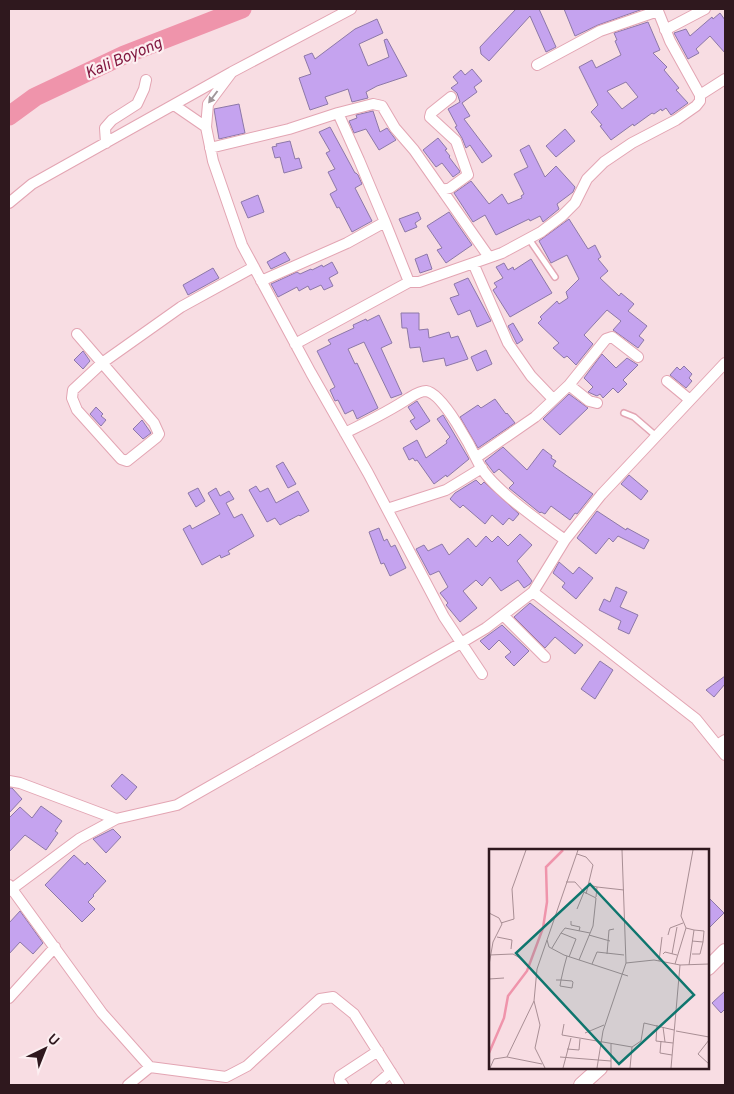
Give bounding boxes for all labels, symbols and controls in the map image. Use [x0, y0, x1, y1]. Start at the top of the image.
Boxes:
water label: Kali Boyong [82, 34, 166, 84]
one-way arrow [208, 90, 219, 103]
inset map [489, 849, 709, 1069]
north arrow [20, 1024, 70, 1074]
text: U [43, 1031, 62, 1050]

